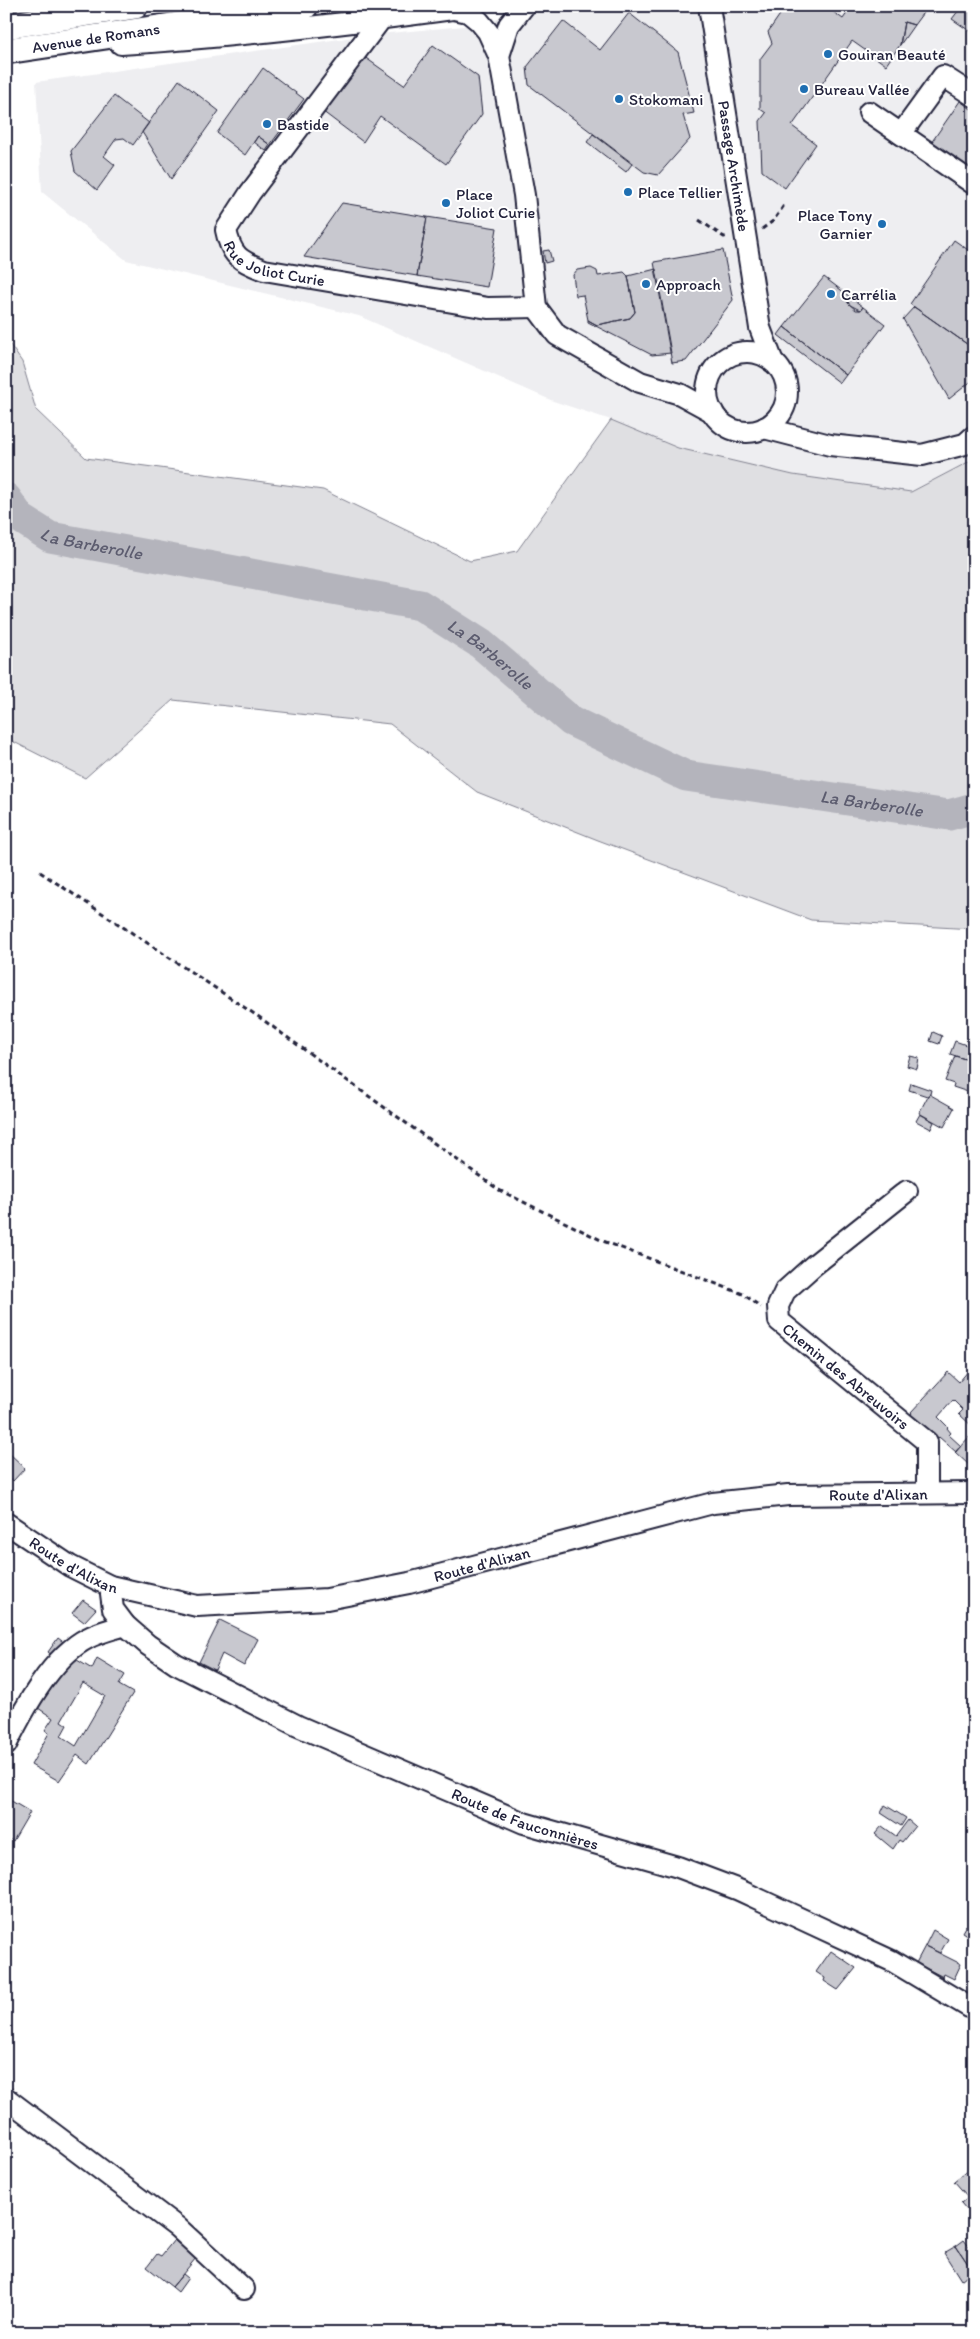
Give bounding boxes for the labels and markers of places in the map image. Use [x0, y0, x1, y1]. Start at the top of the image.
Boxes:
place label: Gouiran Beauté [838, 45, 946, 64]
marker: Gouiran Beauté [822, 48, 834, 60]
place label: Bureau Vallée [814, 80, 910, 99]
marker: Bureau Vallée [798, 83, 810, 95]
place label: Stokomani [629, 90, 703, 109]
marker: Stokomani [613, 93, 625, 105]
place label: Bastide [277, 115, 330, 134]
marker: Bastide [261, 118, 273, 130]
place label: Place Tellier [638, 183, 722, 202]
place label: Place Joliot Curie [456, 185, 535, 222]
marker: Place Tellier [622, 186, 634, 198]
marker: Place Joliot Curie [440, 197, 452, 209]
place label: Place Tony Garnier [798, 206, 873, 243]
marker: Place Tony Garnier [876, 218, 888, 230]
place label: Approach [656, 275, 721, 294]
marker: Approach [640, 278, 652, 290]
place label: Carrélia [841, 285, 897, 304]
marker: Carrélia [825, 288, 837, 300]

